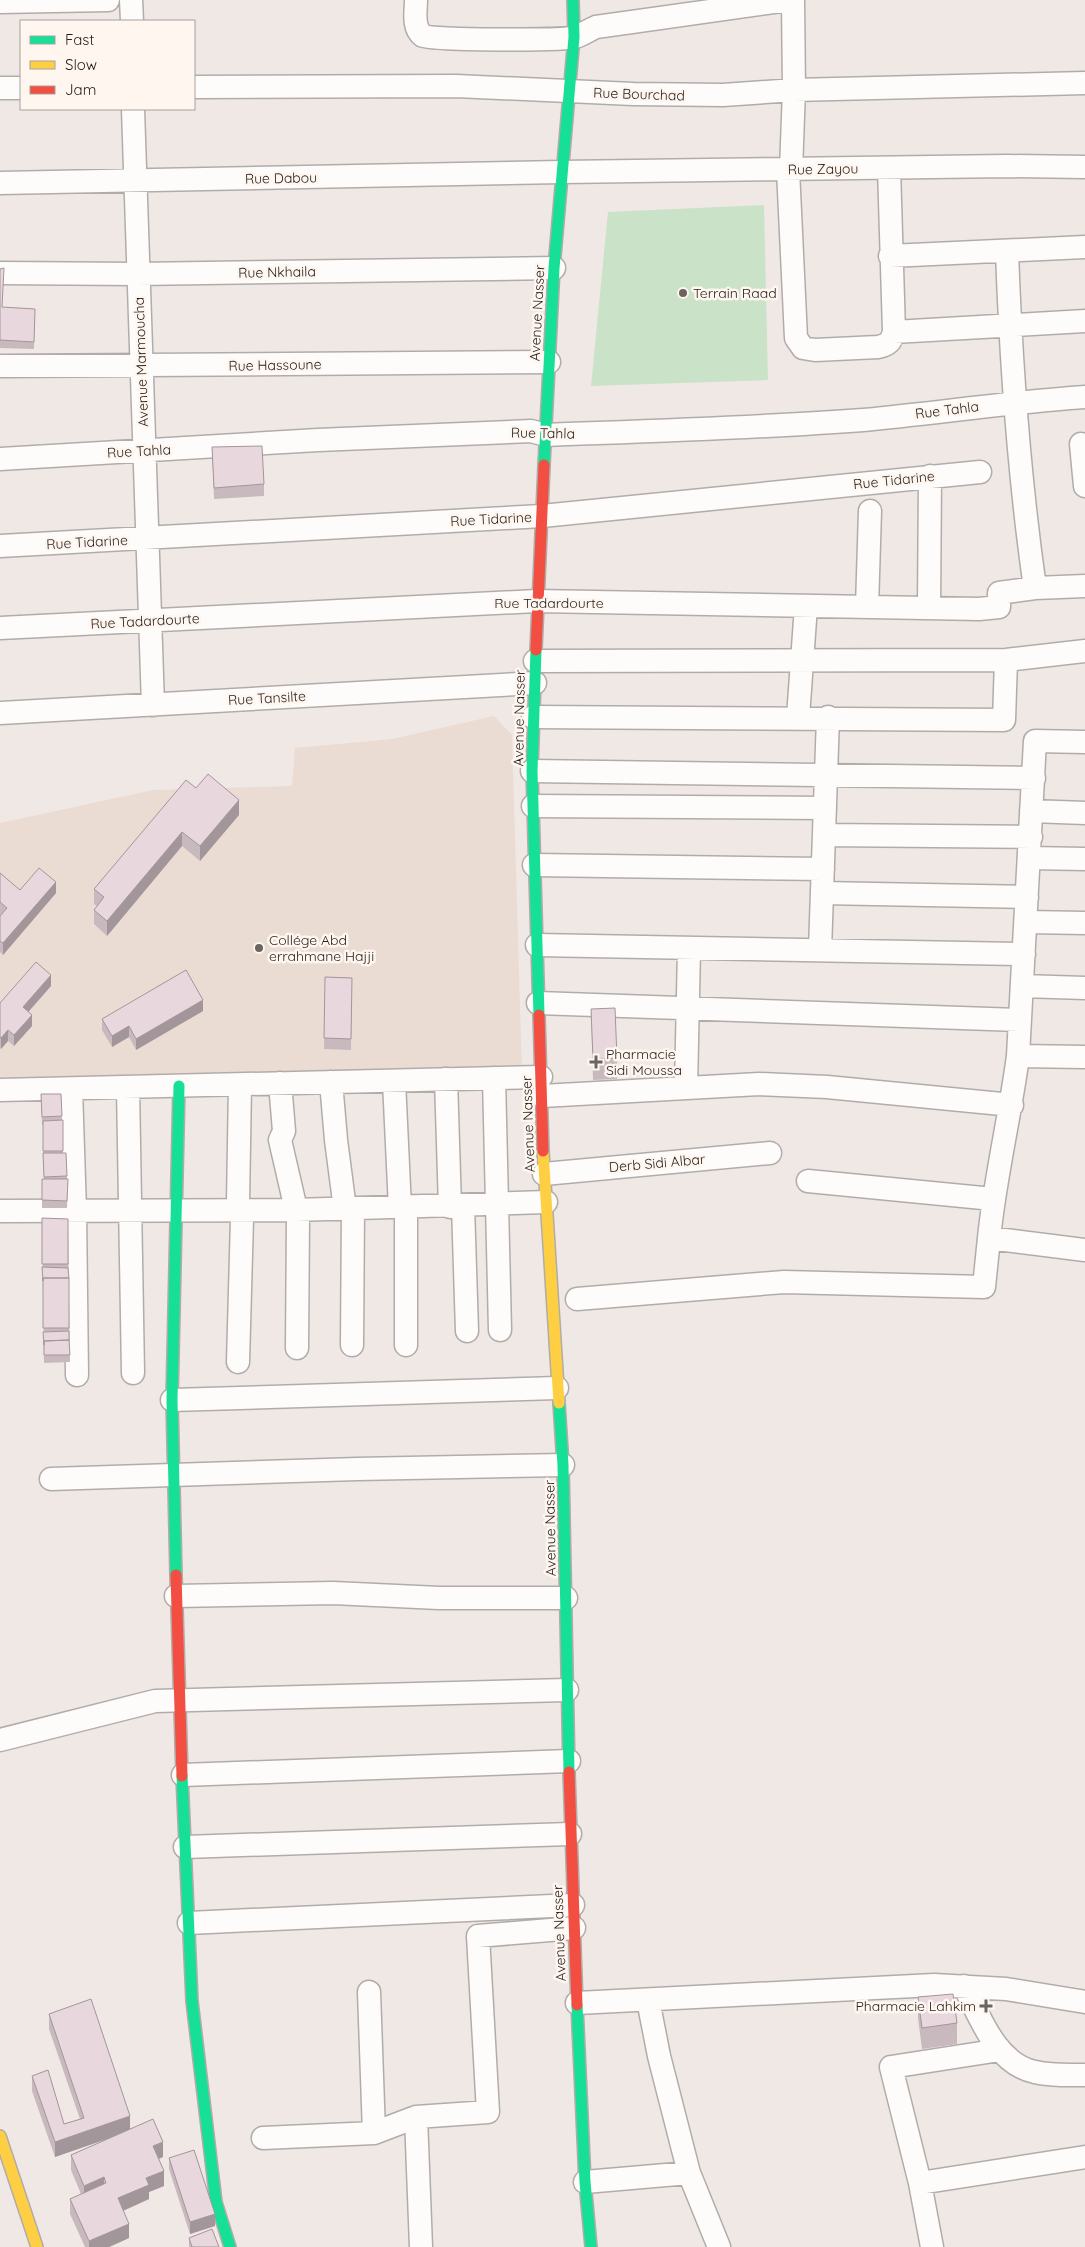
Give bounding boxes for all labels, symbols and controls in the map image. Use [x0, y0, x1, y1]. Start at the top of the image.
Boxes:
legend [20, 20, 195, 110]
text: Fast [65, 30, 94, 49]
text: Slow [65, 55, 97, 74]
text: Jam [65, 80, 96, 99]
street label: Rue Bourchad [593, 83, 685, 105]
street label: Rue Zayou [787, 159, 859, 179]
street label: Rue Dabou [245, 168, 317, 188]
street label: Rue Nkhaila [238, 262, 316, 282]
street label: Avenue Nasser [525, 264, 549, 362]
place label: Terrain Raad [693, 284, 777, 302]
marker: Terrain Raad [677, 287, 689, 299]
street label: Avenue Marmoucha [130, 297, 152, 427]
street label: Rue Hassoune [228, 355, 322, 375]
street label: Rue Tahla [914, 397, 980, 423]
street label: Rue Tahla [511, 423, 575, 443]
street label: Rue Tahla [107, 440, 171, 462]
street label: Rue Tidarine [852, 467, 936, 493]
street label: Rue Tidarine [450, 508, 532, 530]
street label: Rue Tidarine [46, 531, 128, 553]
street label: Rue Tadardourte [494, 594, 604, 612]
street label: Rue Tadardourte [90, 609, 200, 633]
street label: Avenue Nasser [509, 669, 529, 767]
street label: Rue Tansilte [228, 687, 306, 709]
place label: Collége Abd errahmane Hajji [269, 931, 374, 965]
marker: Collége Abd errahmane Hajji [253, 942, 265, 954]
place label: Pharmacie Sidi Moussa [606, 1045, 682, 1079]
marker: Pharmacie Sidi Moussa [590, 1056, 602, 1068]
street label: Avenue Nasser [517, 1075, 539, 1173]
street label: Derb Sidi Albar [608, 1150, 706, 1176]
street label: Avenue Nasser [540, 1479, 560, 1577]
street label: Avenue Nasser [548, 1884, 570, 1982]
place label: Pharmacie Lahkim [855, 1997, 976, 2015]
marker: Pharmacie Lahkim [980, 2000, 992, 2012]

